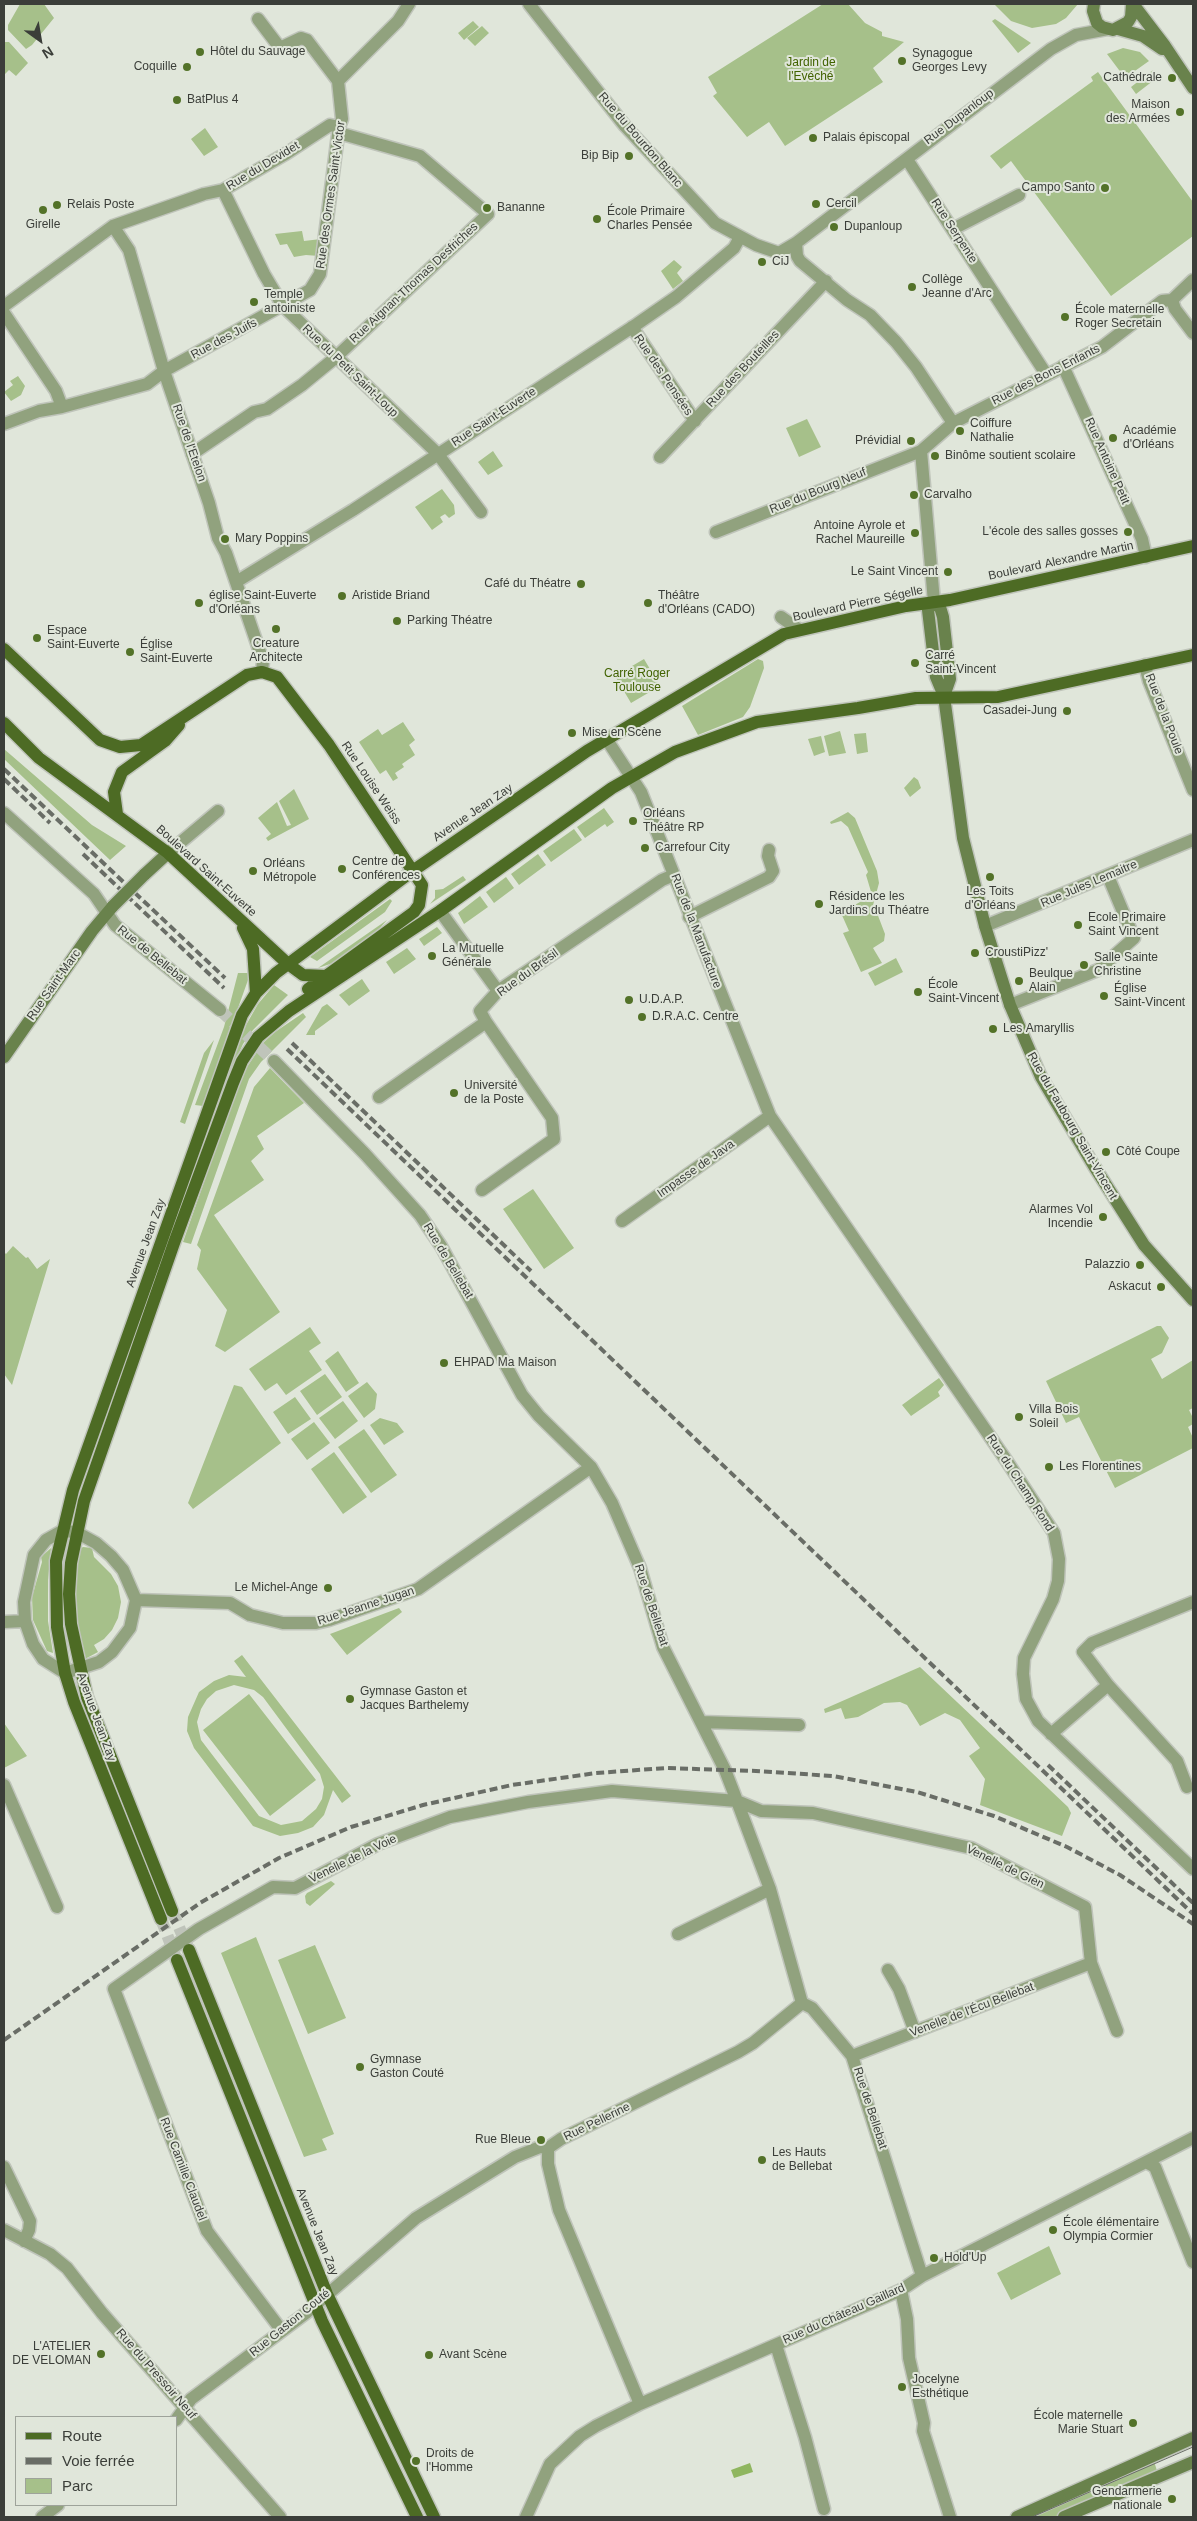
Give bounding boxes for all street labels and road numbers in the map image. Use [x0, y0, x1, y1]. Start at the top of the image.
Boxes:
street label: Rue Dupanloup [921, 86, 997, 148]
street label: Rue du Bourdon Blanc [595, 90, 685, 190]
street label: Rue des Ormes Saint-Victor [313, 120, 349, 270]
street label: Rue du Devidet [224, 139, 302, 193]
street label: Rue Serpente [928, 196, 980, 266]
street label: Rue Aignan-Thomas Desfriches [347, 220, 481, 346]
street label: Rue des Juifs [189, 316, 259, 362]
street label: Rue du Petit Saint-Loup [299, 322, 401, 420]
street label: Rue des Bouteilles [704, 327, 782, 411]
street label: Rue des Pensées [631, 332, 695, 418]
street label: Rue des Bons Enfants [990, 341, 1102, 409]
street label: Rue Saint-Euverte [449, 384, 539, 450]
street label: Rue de l'Etelon [169, 402, 209, 484]
street label: Rue Antoine Petit [1081, 415, 1133, 507]
street label: Rue du Bourg Neuf [768, 465, 868, 517]
street label: Boulevard Alexandre Martin [987, 539, 1135, 583]
street label: Boulevard Pierre Ségelle [792, 583, 924, 625]
street label: Rue de la Poule [1142, 672, 1186, 756]
street label: Rue Louise Weiss [338, 739, 404, 827]
street label: Avenue Jean Zay [430, 781, 516, 845]
street label: Boulevard Saint-Euverte [153, 822, 259, 920]
street label: Rue Jules Lemaitre [1039, 857, 1139, 911]
street label: Rue de la Manufacture [668, 872, 724, 990]
street label: Rue de Bellebat [114, 923, 190, 987]
street label: Rue du Brésil [495, 946, 561, 1000]
street label: Rue Saint-Marc [24, 947, 84, 1023]
street label: Rue du Faubourg Saint-Vincent [1024, 1050, 1120, 1202]
street label: Impasse de Java [655, 1137, 737, 1201]
street label: Avenue Jean Zay [123, 1197, 169, 1289]
street label: Rue de Bellebat [420, 1221, 476, 1301]
street label: Rue du Champ Rond [983, 1432, 1057, 1534]
street label: Rue de Bellebat [631, 1562, 671, 1648]
street label: Rue Jeanne Jugan [316, 1584, 416, 1628]
street label: Avenue Jean Zay [73, 1671, 119, 1763]
street label: Venelle de la Voie [307, 1832, 399, 1886]
street label: Venelle de Gien [964, 1842, 1046, 1892]
street label: Venelle de l'Écu Bellebat [908, 1980, 1036, 2040]
street label: Rue de Bellebat [850, 2065, 890, 2151]
street label: Rue Pellerine [561, 2100, 633, 2144]
street label: Rue Camille Claudel [157, 2115, 209, 2223]
street label: Avenue Jean Zay [293, 2186, 341, 2278]
street label: Rue du Château Gaillard [781, 2281, 907, 2347]
street label: Rue Gaston Couté [247, 2286, 333, 2360]
street label: Rue du Pressoir Neuf [113, 2326, 199, 2422]

